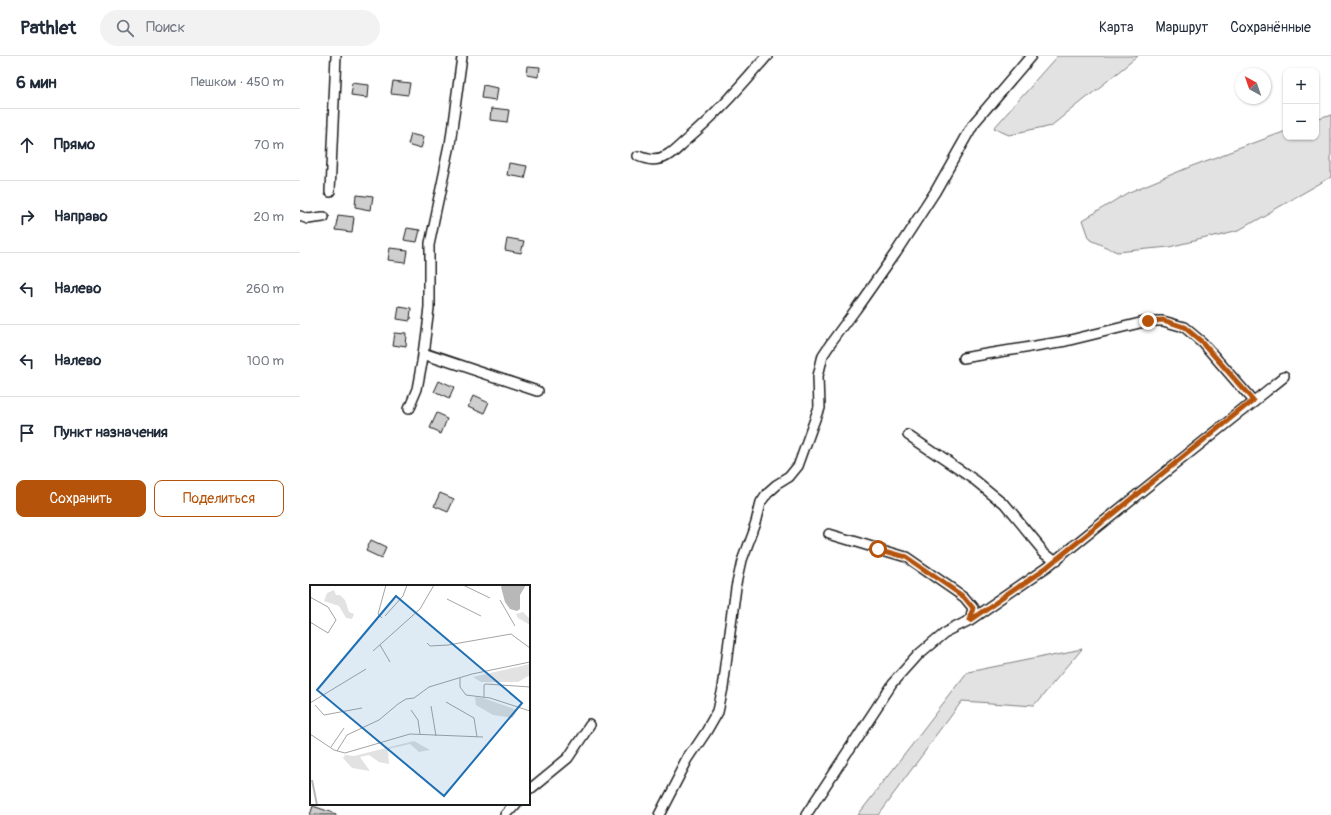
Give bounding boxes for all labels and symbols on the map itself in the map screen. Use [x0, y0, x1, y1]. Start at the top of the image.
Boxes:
north arrow [1235, 68, 1271, 104]
route end [1139, 312, 1157, 330]
route start [869, 540, 887, 558]
inset map [310, 585, 530, 805]

